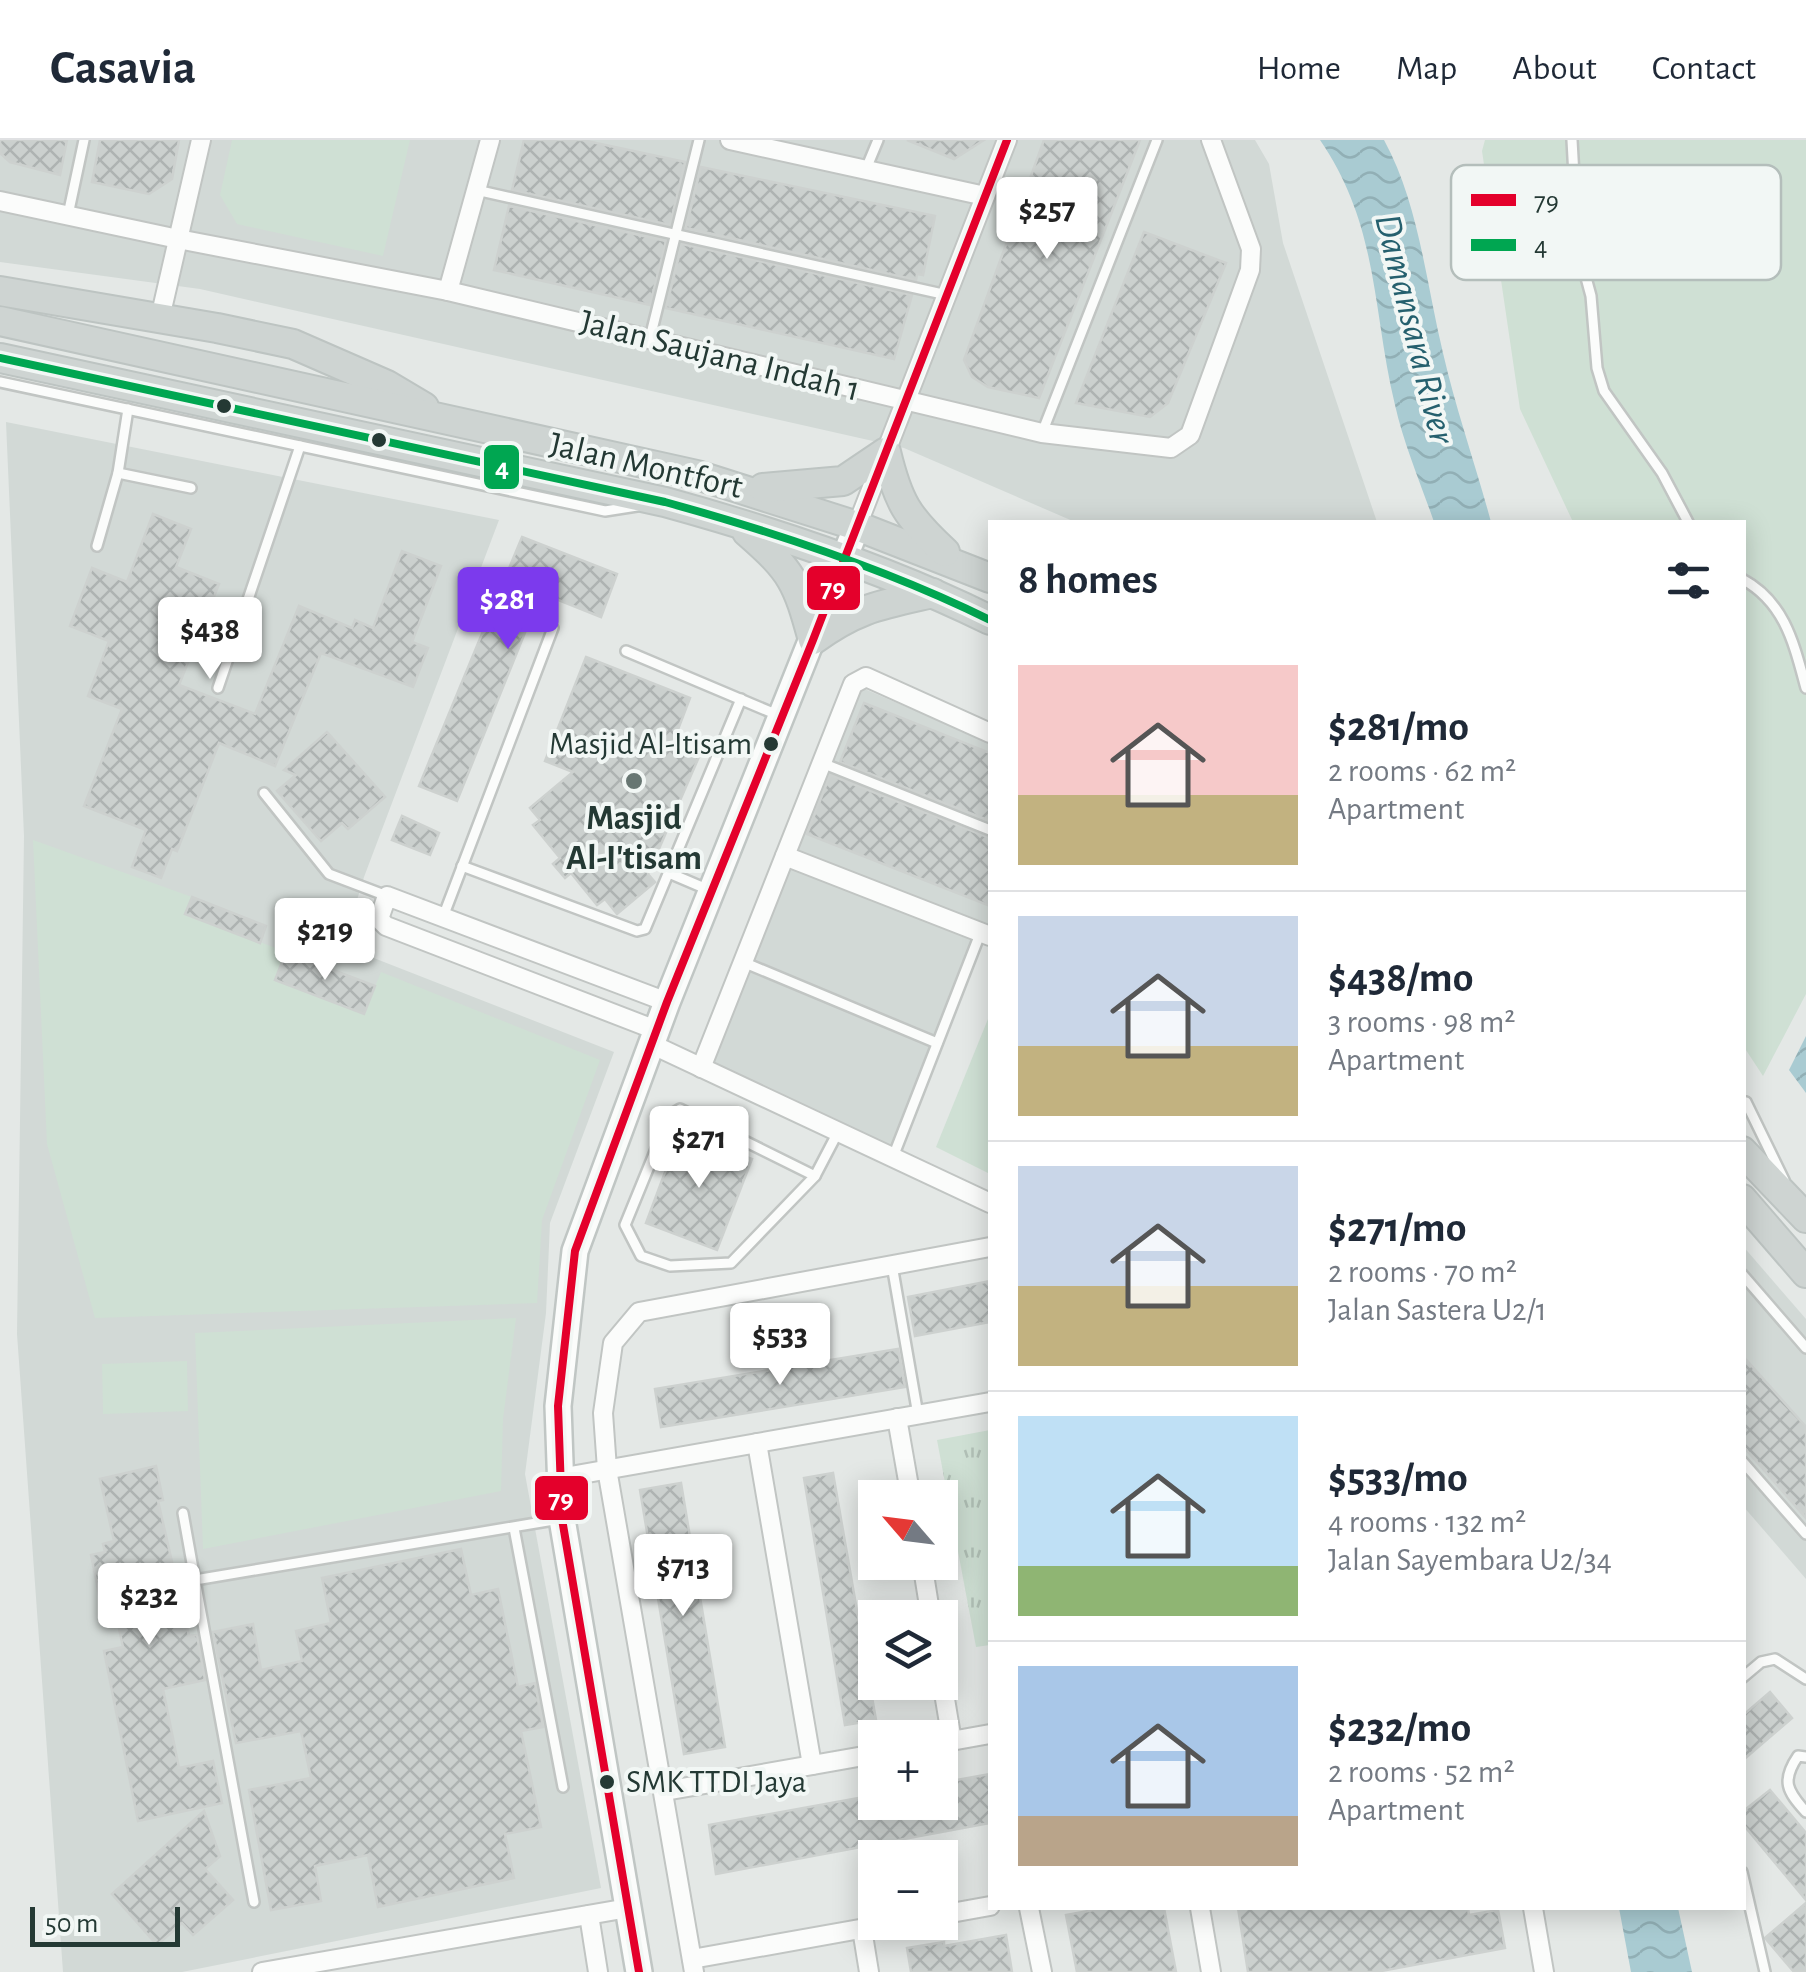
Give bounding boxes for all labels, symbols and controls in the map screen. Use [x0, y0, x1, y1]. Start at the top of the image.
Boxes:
text: Casavia [50, 45, 196, 93]
text: Home [1257, 51, 1341, 86]
text: Map [1396, 51, 1457, 86]
text: About [1512, 51, 1597, 86]
text: Contact [1652, 51, 1756, 86]
legend [1451, 165, 1781, 280]
pin: $257 [988, 177, 1106, 262]
text: 79 [1534, 188, 1559, 216]
text: $257 [1018, 193, 1076, 225]
water label: Damansara River [1367, 210, 1461, 449]
text: 4 [1534, 233, 1547, 261]
street label: Jalan Saujana Indah 1 [577, 304, 863, 408]
unlabelled marker [214, 396, 234, 416]
street label: Jalan Montfort [546, 427, 746, 505]
unlabelled marker [369, 430, 389, 450]
line badge: 4 [482, 443, 521, 491]
text: 4 [495, 454, 509, 482]
icon: filters [1661, 553, 1716, 608]
text: 8 homes [1018, 559, 1158, 601]
line badge: 79 [805, 564, 862, 612]
pin: $281 [449, 567, 567, 652]
text: 79 [820, 575, 846, 603]
text: $281 [480, 583, 536, 615]
pin: $438 [151, 597, 269, 682]
text: $438 [180, 613, 240, 645]
icon: home [1098, 705, 1218, 825]
text: $281/mo [1328, 706, 1469, 748]
place label: Masjid Al-Itisam [549, 728, 752, 760]
marker: Masjid Al-Itisam [761, 734, 781, 754]
text: 2 rooms · 62 m² [1328, 755, 1516, 787]
marker: Masjid Al-I'tisam [623, 770, 645, 792]
text: Apartment [1328, 793, 1464, 825]
place label: Masjid Al-I'tisam [566, 801, 702, 876]
pin: $219 [266, 898, 384, 983]
text: $219 [297, 914, 353, 946]
icon: home [1098, 956, 1218, 1076]
text: $438/mo [1328, 957, 1473, 999]
text: 3 rooms · 98 m² [1328, 1006, 1515, 1038]
text: Apartment [1328, 1044, 1464, 1076]
pin: $271 [640, 1106, 758, 1191]
text: $271 [672, 1122, 726, 1154]
icon: home [1098, 1206, 1218, 1326]
text: $271/mo [1328, 1207, 1467, 1249]
text: 2 rooms · 70 m² [1328, 1256, 1517, 1288]
text: Jalan Sastera U2/1 [1328, 1294, 1547, 1326]
pin: $533 [721, 1303, 839, 1388]
text: $533 [752, 1319, 808, 1351]
icon: home [1098, 1456, 1218, 1576]
text: $533/mo [1328, 1457, 1468, 1499]
line badge: 79 [533, 1474, 590, 1522]
north arrow [858, 1480, 958, 1580]
map controls [858, 1480, 958, 1940]
text: 79 [548, 1486, 574, 1514]
text: 4 rooms · 132 m² [1328, 1506, 1526, 1538]
pin: $713 [624, 1534, 742, 1619]
text: Jalan Sayembara U2/34 [1328, 1544, 1612, 1576]
text: $713 [656, 1550, 710, 1582]
pin: $232 [90, 1563, 208, 1648]
text: $232 [120, 1579, 178, 1611]
button: layers [858, 1600, 958, 1700]
icon: home [1098, 1706, 1218, 1826]
text: $232/mo [1328, 1707, 1471, 1749]
button: + [858, 1720, 958, 1820]
text: 2 rooms · 52 m² [1328, 1756, 1515, 1788]
place label: SMK TTDI Jaya [626, 1766, 807, 1798]
marker: SMK TTDI Jaya [597, 1772, 617, 1792]
text: Apartment [1328, 1794, 1464, 1826]
button: − [858, 1840, 958, 1940]
scale bar [30, 1902, 180, 1946]
text: 50 m [45, 1910, 99, 1938]

